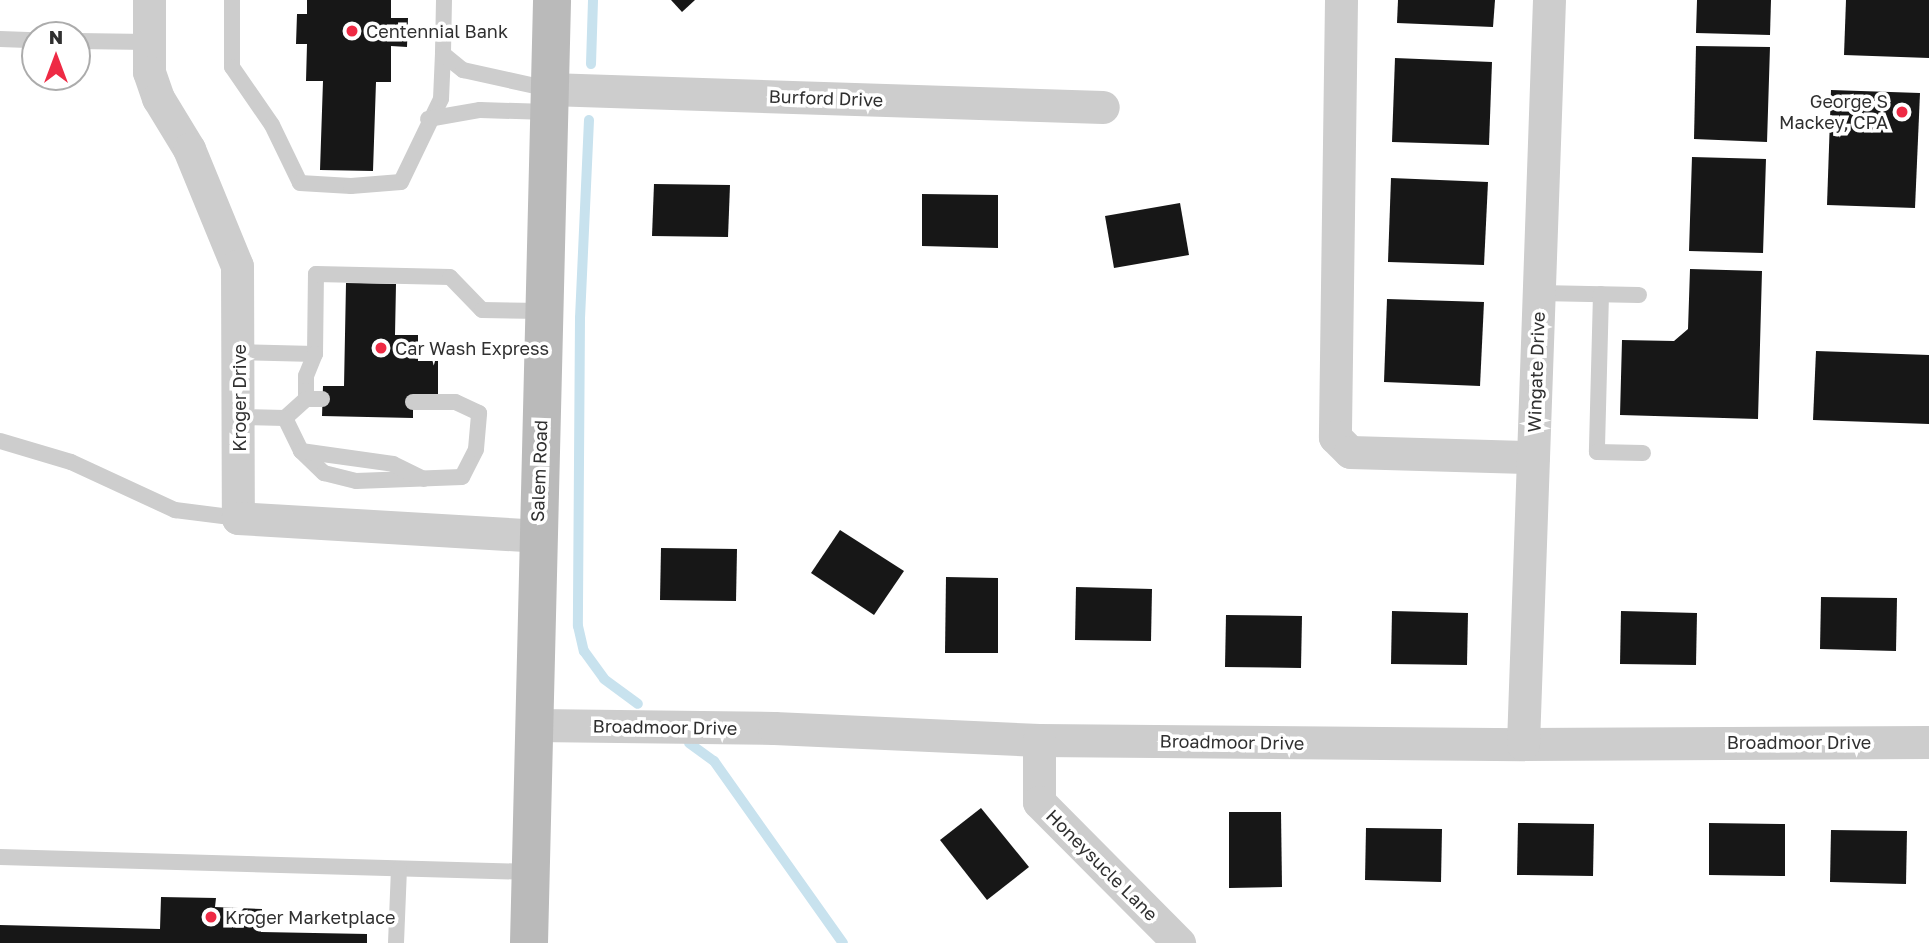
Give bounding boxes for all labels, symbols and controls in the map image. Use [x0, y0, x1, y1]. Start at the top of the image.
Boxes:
place label: Centennial Bank [366, 20, 508, 42]
north arrow [21, 21, 91, 91]
marker: Centennial Bank [344, 23, 360, 39]
text: N [49, 25, 63, 48]
street label: Burford Drive [768, 85, 884, 111]
place label: George S Mackey, CPA [1779, 91, 1888, 134]
marker: George S Mackey, CPA [1894, 104, 1910, 120]
street label: Wingate Drive [1523, 311, 1549, 433]
place label: Car Wash Express [395, 337, 549, 359]
marker: Car Wash Express [373, 340, 389, 356]
street label: Kroger Drive [228, 344, 250, 452]
street label: Salem Road [526, 420, 552, 522]
street label: Broadmoor Drive [593, 715, 737, 739]
street label: Broadmoor Drive [1160, 730, 1304, 754]
street label: Broadmoor Drive [1727, 731, 1871, 753]
street label: Honeysucle Lane [1042, 805, 1162, 925]
place label: Kroger Marketplace [225, 906, 395, 928]
marker: Kroger Marketplace [203, 909, 219, 925]

